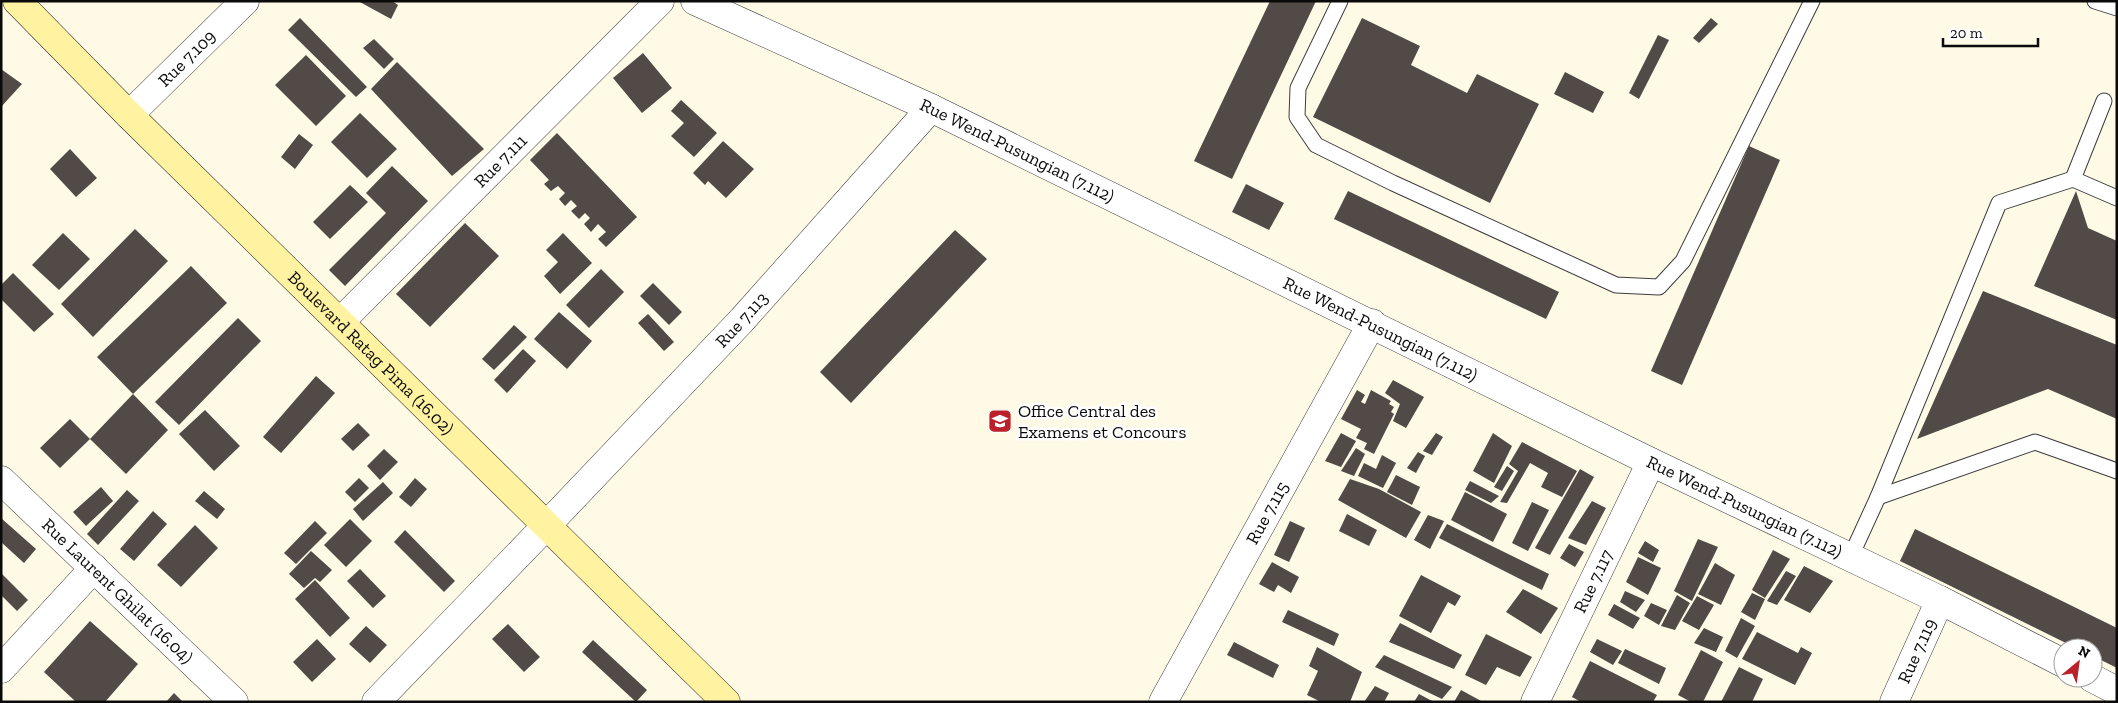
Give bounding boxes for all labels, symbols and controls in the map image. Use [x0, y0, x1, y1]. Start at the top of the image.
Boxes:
scale bar [1943, 15, 2038, 47]
text: 20 m [1950, 24, 1983, 42]
street label: Rue 7.109 [153, 25, 220, 91]
street label: Rue Wend-Pusungian (7.112) [916, 93, 1118, 207]
street label: Rue 7.111 [469, 130, 532, 192]
street label: Boulevard Ratag Pima (16.02) [283, 266, 458, 439]
street label: Rue Wend-Pusungian (7.112) [1280, 272, 1481, 386]
street label: Rue 7.113 [711, 287, 773, 352]
place label: Office Central des Examens et Concours [1018, 400, 1186, 443]
school or university icon: Office Central des Examens et Concours [987, 408, 1013, 434]
street label: Rue Wend-Pusungian (7.112) [1643, 451, 1846, 563]
street label: Rue 7.115 [1241, 478, 1293, 548]
street label: Rue Laurent Ghilat (16.04) [37, 514, 198, 668]
street label: Rue 7.117 [1569, 546, 1618, 616]
street label: Rue 7.119 [1893, 615, 1941, 687]
north arrow [2053, 638, 2103, 688]
text: N [2075, 642, 2093, 662]

